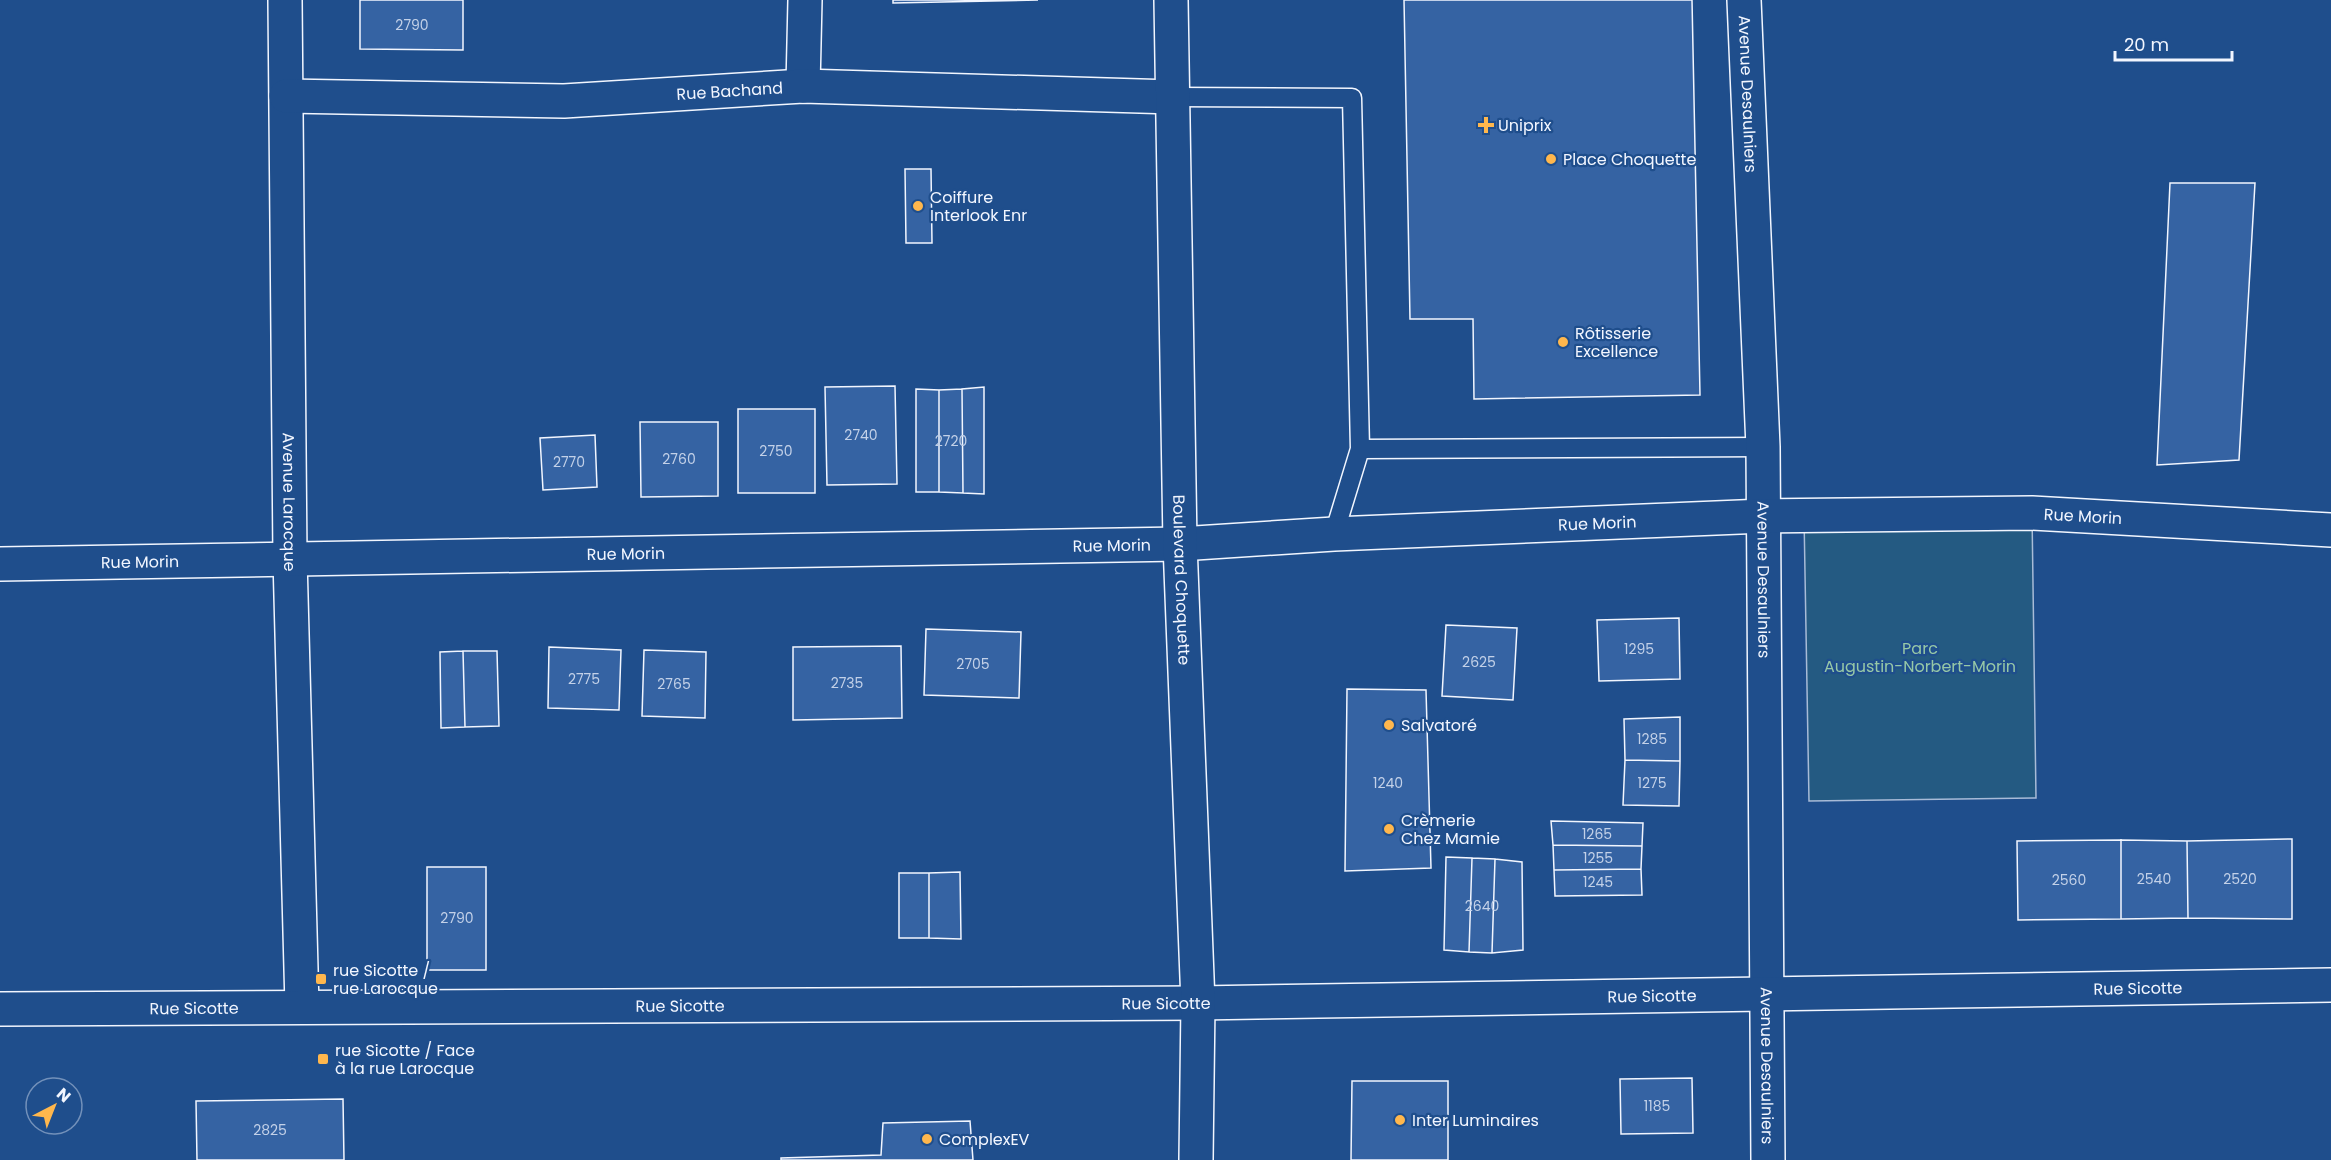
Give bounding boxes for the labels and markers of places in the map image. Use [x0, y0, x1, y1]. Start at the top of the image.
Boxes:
place label: Uniprix [1498, 114, 1552, 137]
marker: Uniprix [1479, 118, 1493, 132]
place label: Place Choquette [1563, 148, 1696, 171]
marker: Place Choquette [1544, 152, 1558, 166]
place label: Coiffure Interlook Enr [930, 186, 1027, 227]
marker: Coiffure Interlook Enr [911, 199, 925, 213]
place label: Rôtisserie Excellence [1575, 322, 1658, 363]
marker: Rôtisserie Excellence [1556, 335, 1570, 349]
place label: Salvatoré [1401, 714, 1477, 737]
marker: Salvatoré [1382, 718, 1396, 732]
place label: Crèmerie Chez Mamie [1401, 809, 1500, 850]
marker: Crèmerie Chez Mamie [1382, 822, 1396, 836]
place label: rue Sicotte / rue Larocque [333, 959, 438, 1000]
marker: rue Sicotte / rue Larocque [314, 972, 328, 986]
place label: rue Sicotte / Face à la rue Larocque [335, 1039, 475, 1080]
marker: rue Sicotte / Face à la rue Larocque [316, 1052, 330, 1066]
place label: Inter Luminaires [1412, 1109, 1539, 1132]
marker: Inter Luminaires [1393, 1113, 1407, 1127]
place label: ComplexEV [939, 1128, 1030, 1151]
marker: ComplexEV [920, 1132, 934, 1146]

